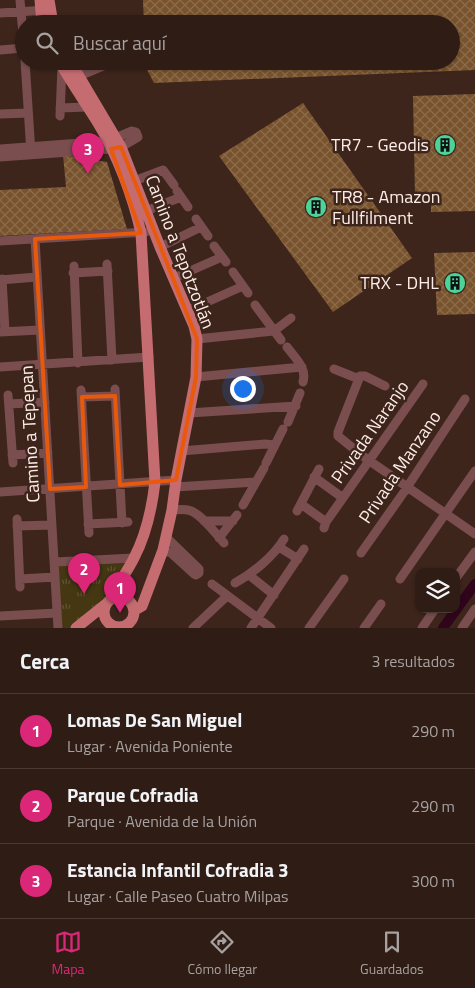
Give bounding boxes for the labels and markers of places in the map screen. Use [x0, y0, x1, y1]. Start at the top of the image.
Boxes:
place label: TR7 - Geodis [331, 131, 429, 158]
pin: 3 [72, 133, 104, 174]
building icon: TR7 - Geodis [433, 133, 457, 157]
place label: TR8 - Amazon Fullfilment [332, 183, 441, 231]
building icon: TR8 - Amazon Fullfilment [304, 195, 328, 219]
place label: TRX - DHL [360, 269, 439, 296]
building icon: TRX - DHL [443, 271, 467, 295]
pin: 2 [68, 553, 100, 594]
pin: 1 [104, 572, 136, 613]

